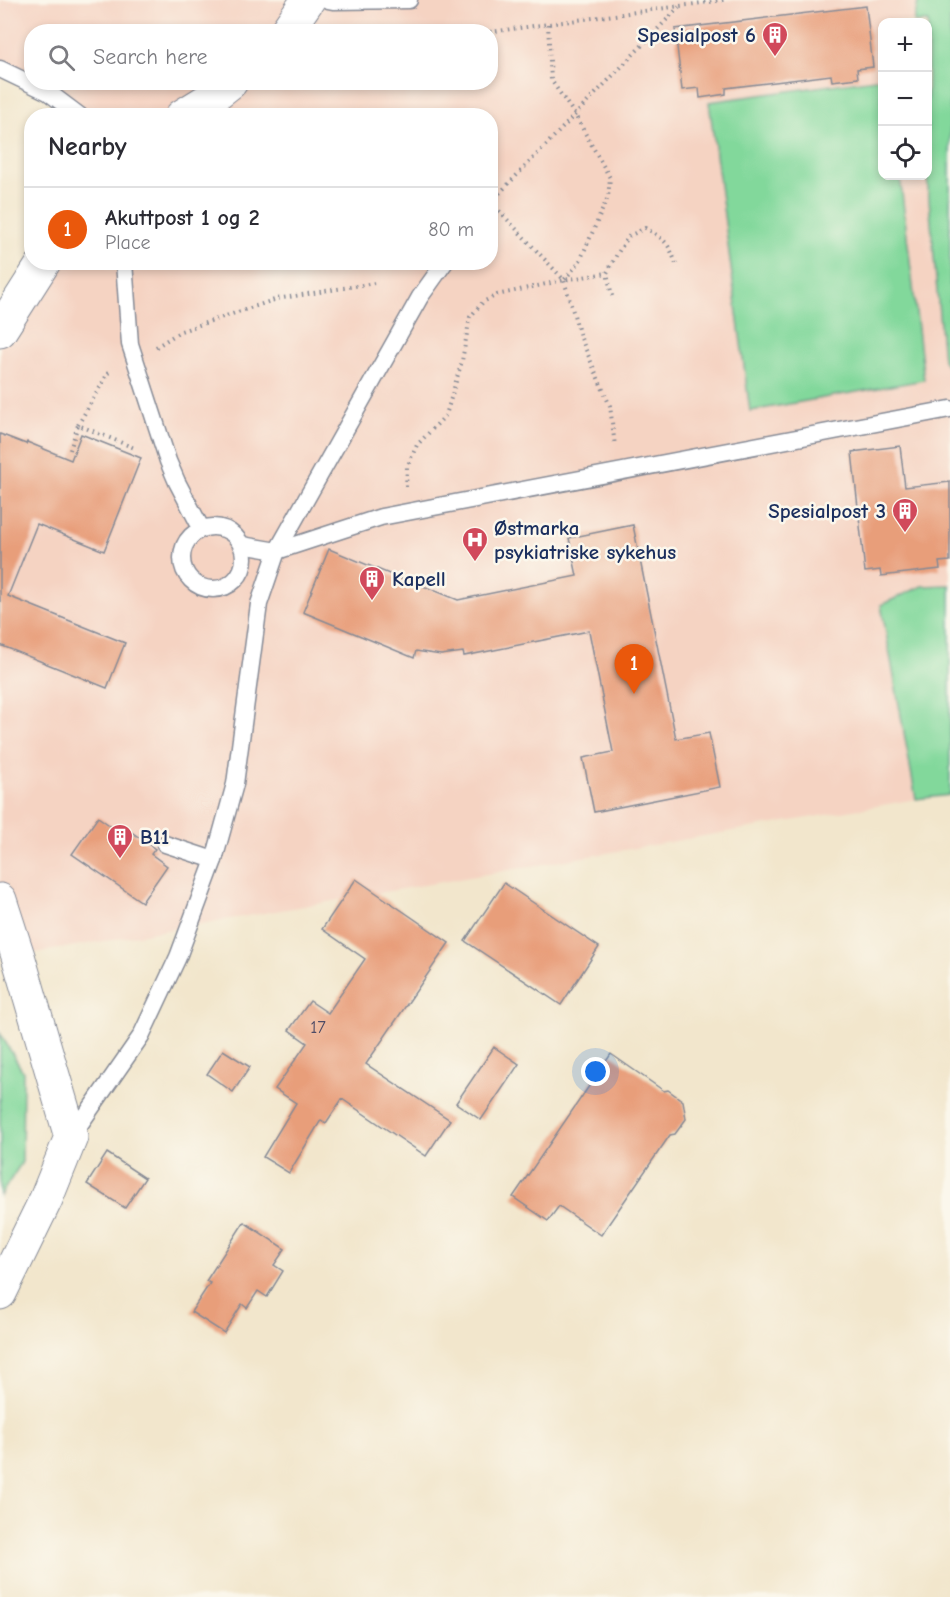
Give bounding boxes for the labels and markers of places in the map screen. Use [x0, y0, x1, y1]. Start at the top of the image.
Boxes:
building icon: Spesialpost 6 [760, 20, 790, 58]
place label: Spesialpost 6 [638, 23, 756, 47]
building icon: Spesialpost 3 [890, 496, 920, 534]
place label: Spesialpost 3 [768, 499, 886, 523]
place label: Østmarka psykiatriske sykehus [494, 516, 676, 564]
hospital icon: Østmarka psykiatriske sykehus [460, 525, 490, 563]
building icon: Kapell [357, 564, 387, 602]
place label: Kapell [392, 567, 446, 591]
pin: 1 [614, 644, 654, 694]
building icon: B11 [105, 822, 135, 860]
place label: B11 [140, 825, 169, 849]

